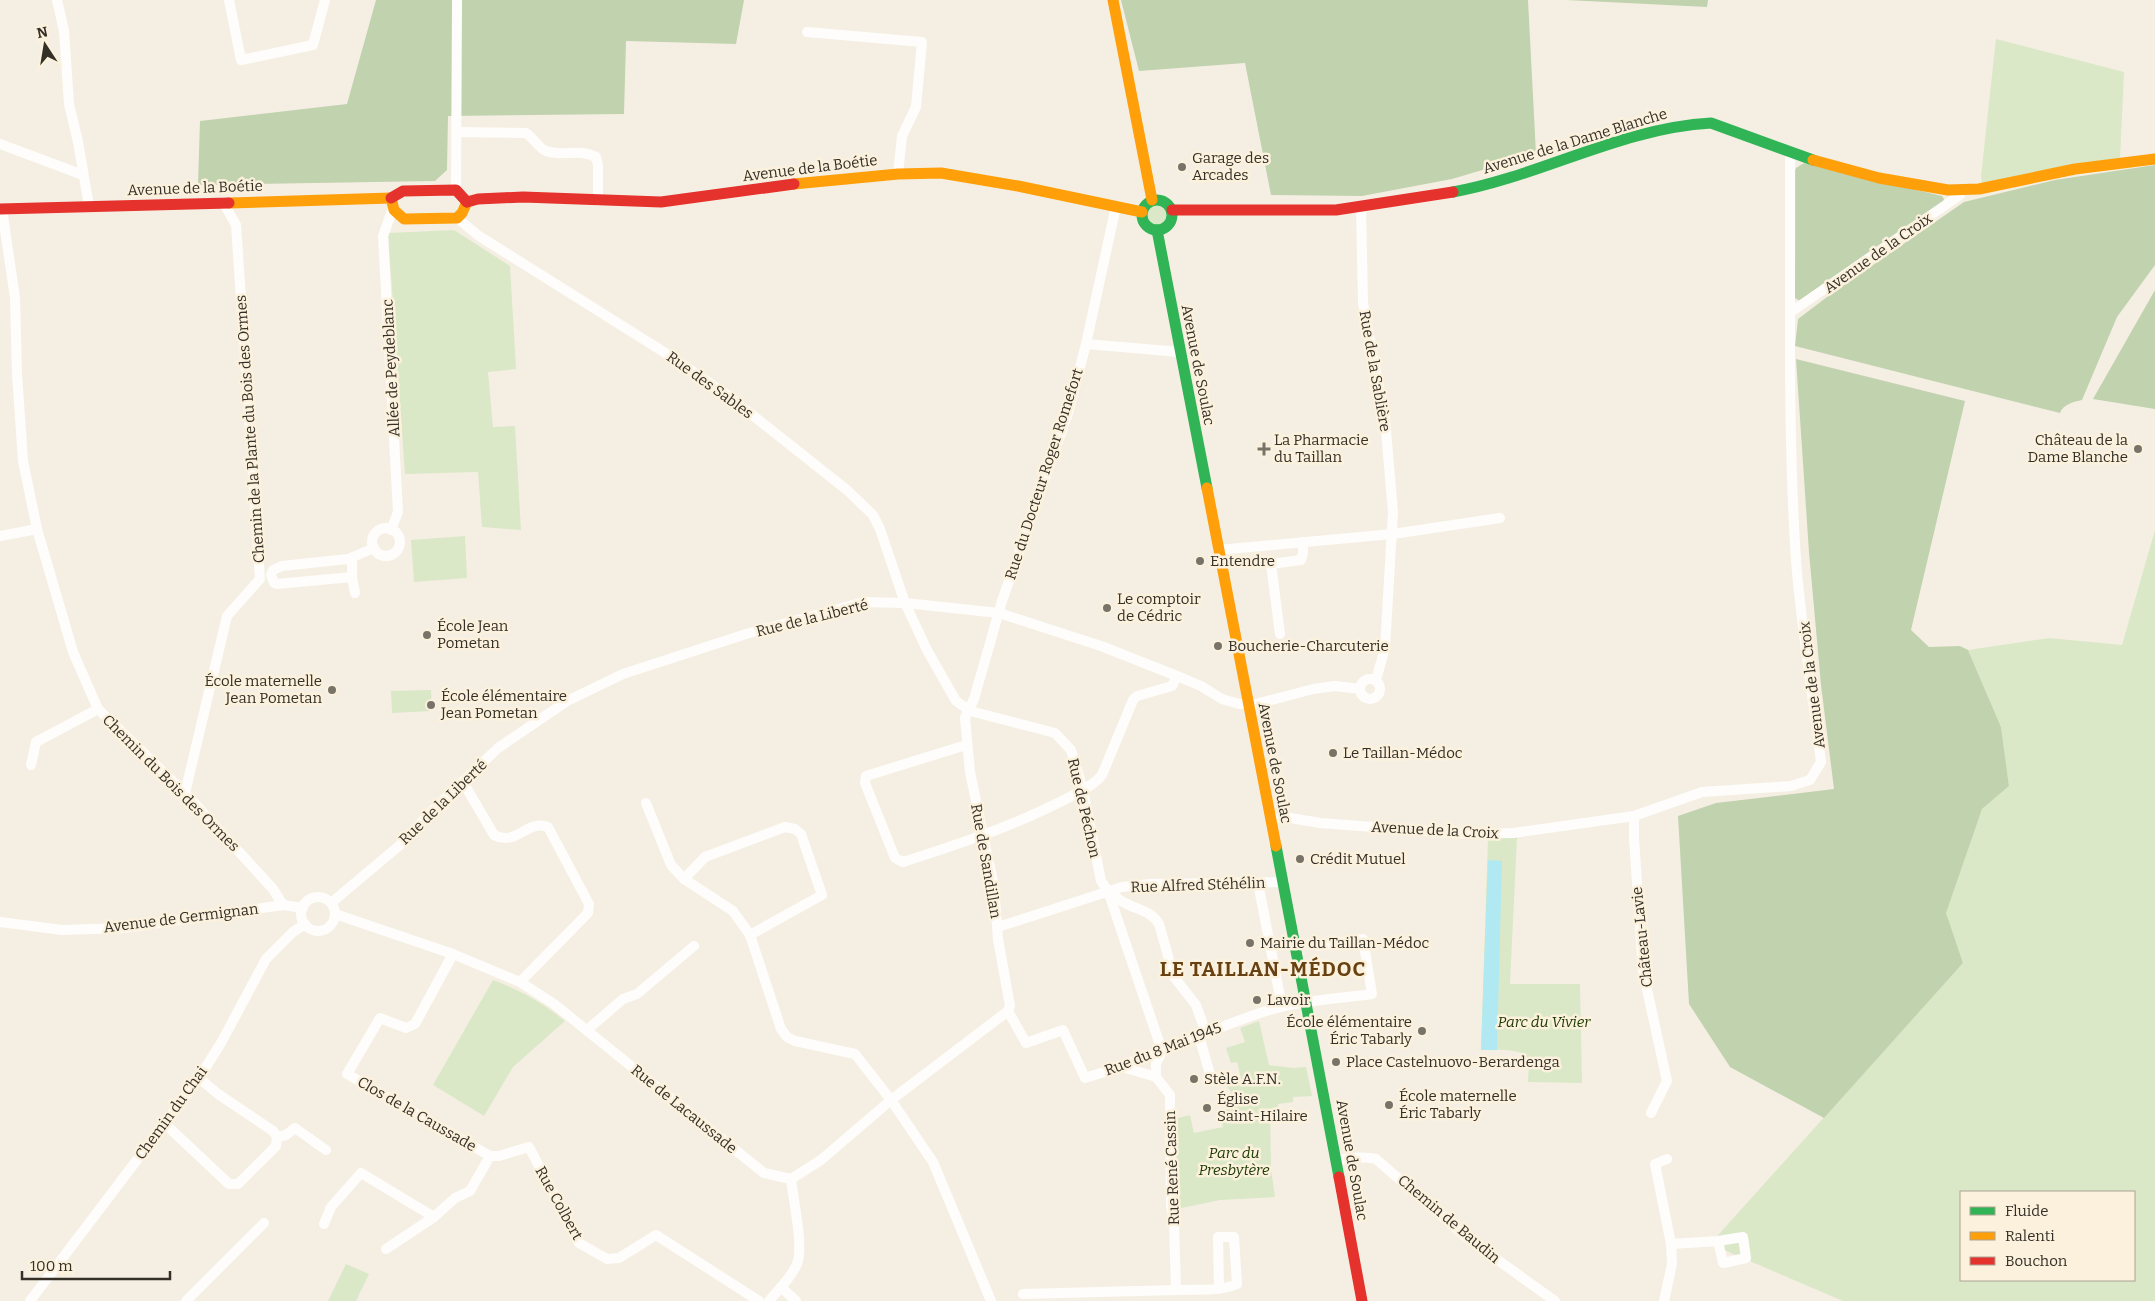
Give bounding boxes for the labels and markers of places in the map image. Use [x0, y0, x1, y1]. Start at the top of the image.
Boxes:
place label: Garage des Arcades [1192, 149, 1269, 184]
marker: Garage des Arcades [1176, 161, 1188, 173]
place label: La Pharmacie du Taillan [1274, 431, 1369, 466]
place label: Château de la Dame Blanche [2028, 431, 2128, 466]
marker: La Pharmacie du Taillan [1258, 443, 1270, 455]
marker: Château de la Dame Blanche [2132, 443, 2144, 455]
place label: Entendre [1210, 552, 1275, 570]
marker: Entendre [1194, 555, 1206, 567]
place label: Le comptoir de Cédric [1117, 590, 1201, 625]
marker: Le comptoir de Cédric [1101, 602, 1113, 614]
place label: École Jean Pometan [437, 617, 509, 652]
marker: École Jean Pometan [421, 629, 433, 641]
place label: Boucherie-Charcuterie [1228, 637, 1389, 655]
marker: Boucherie-Charcuterie [1212, 640, 1224, 652]
place label: École maternelle Jean Pometan [204, 672, 323, 707]
marker: École maternelle Jean Pometan [326, 684, 338, 696]
place label: École élémentaire Jean Pometan [440, 687, 567, 722]
marker: École élémentaire Jean Pometan [425, 699, 437, 711]
place label: Le Taillan-Médoc [1343, 744, 1463, 762]
marker: Le Taillan-Médoc [1327, 747, 1339, 759]
place label: Crédit Mutuel [1310, 850, 1405, 868]
marker: Crédit Mutuel [1294, 853, 1306, 865]
place label: Mairie du Taillan-Médoc [1260, 934, 1430, 952]
marker: Mairie du Taillan-Médoc [1244, 937, 1256, 949]
place label: Lavoir [1267, 991, 1311, 1009]
marker: Lavoir [1251, 994, 1263, 1006]
place label: École élémentaire Éric Tabarly [1286, 1013, 1412, 1048]
marker: École élémentaire Éric Tabarly [1416, 1025, 1428, 1037]
place label: Place Castelnuovo-Berardenga [1346, 1053, 1560, 1071]
marker: Place Castelnuovo-Berardenga [1330, 1056, 1342, 1068]
place label: Stèle A.F.N. [1204, 1070, 1281, 1088]
marker: Stèle A.F.N. [1188, 1073, 1200, 1085]
place label: École maternelle Éric Tabarly [1399, 1087, 1517, 1122]
place label: Église Saint-Hilaire [1217, 1090, 1308, 1125]
marker: École maternelle Éric Tabarly [1383, 1099, 1395, 1111]
marker: Église Saint-Hilaire [1201, 1102, 1213, 1114]

